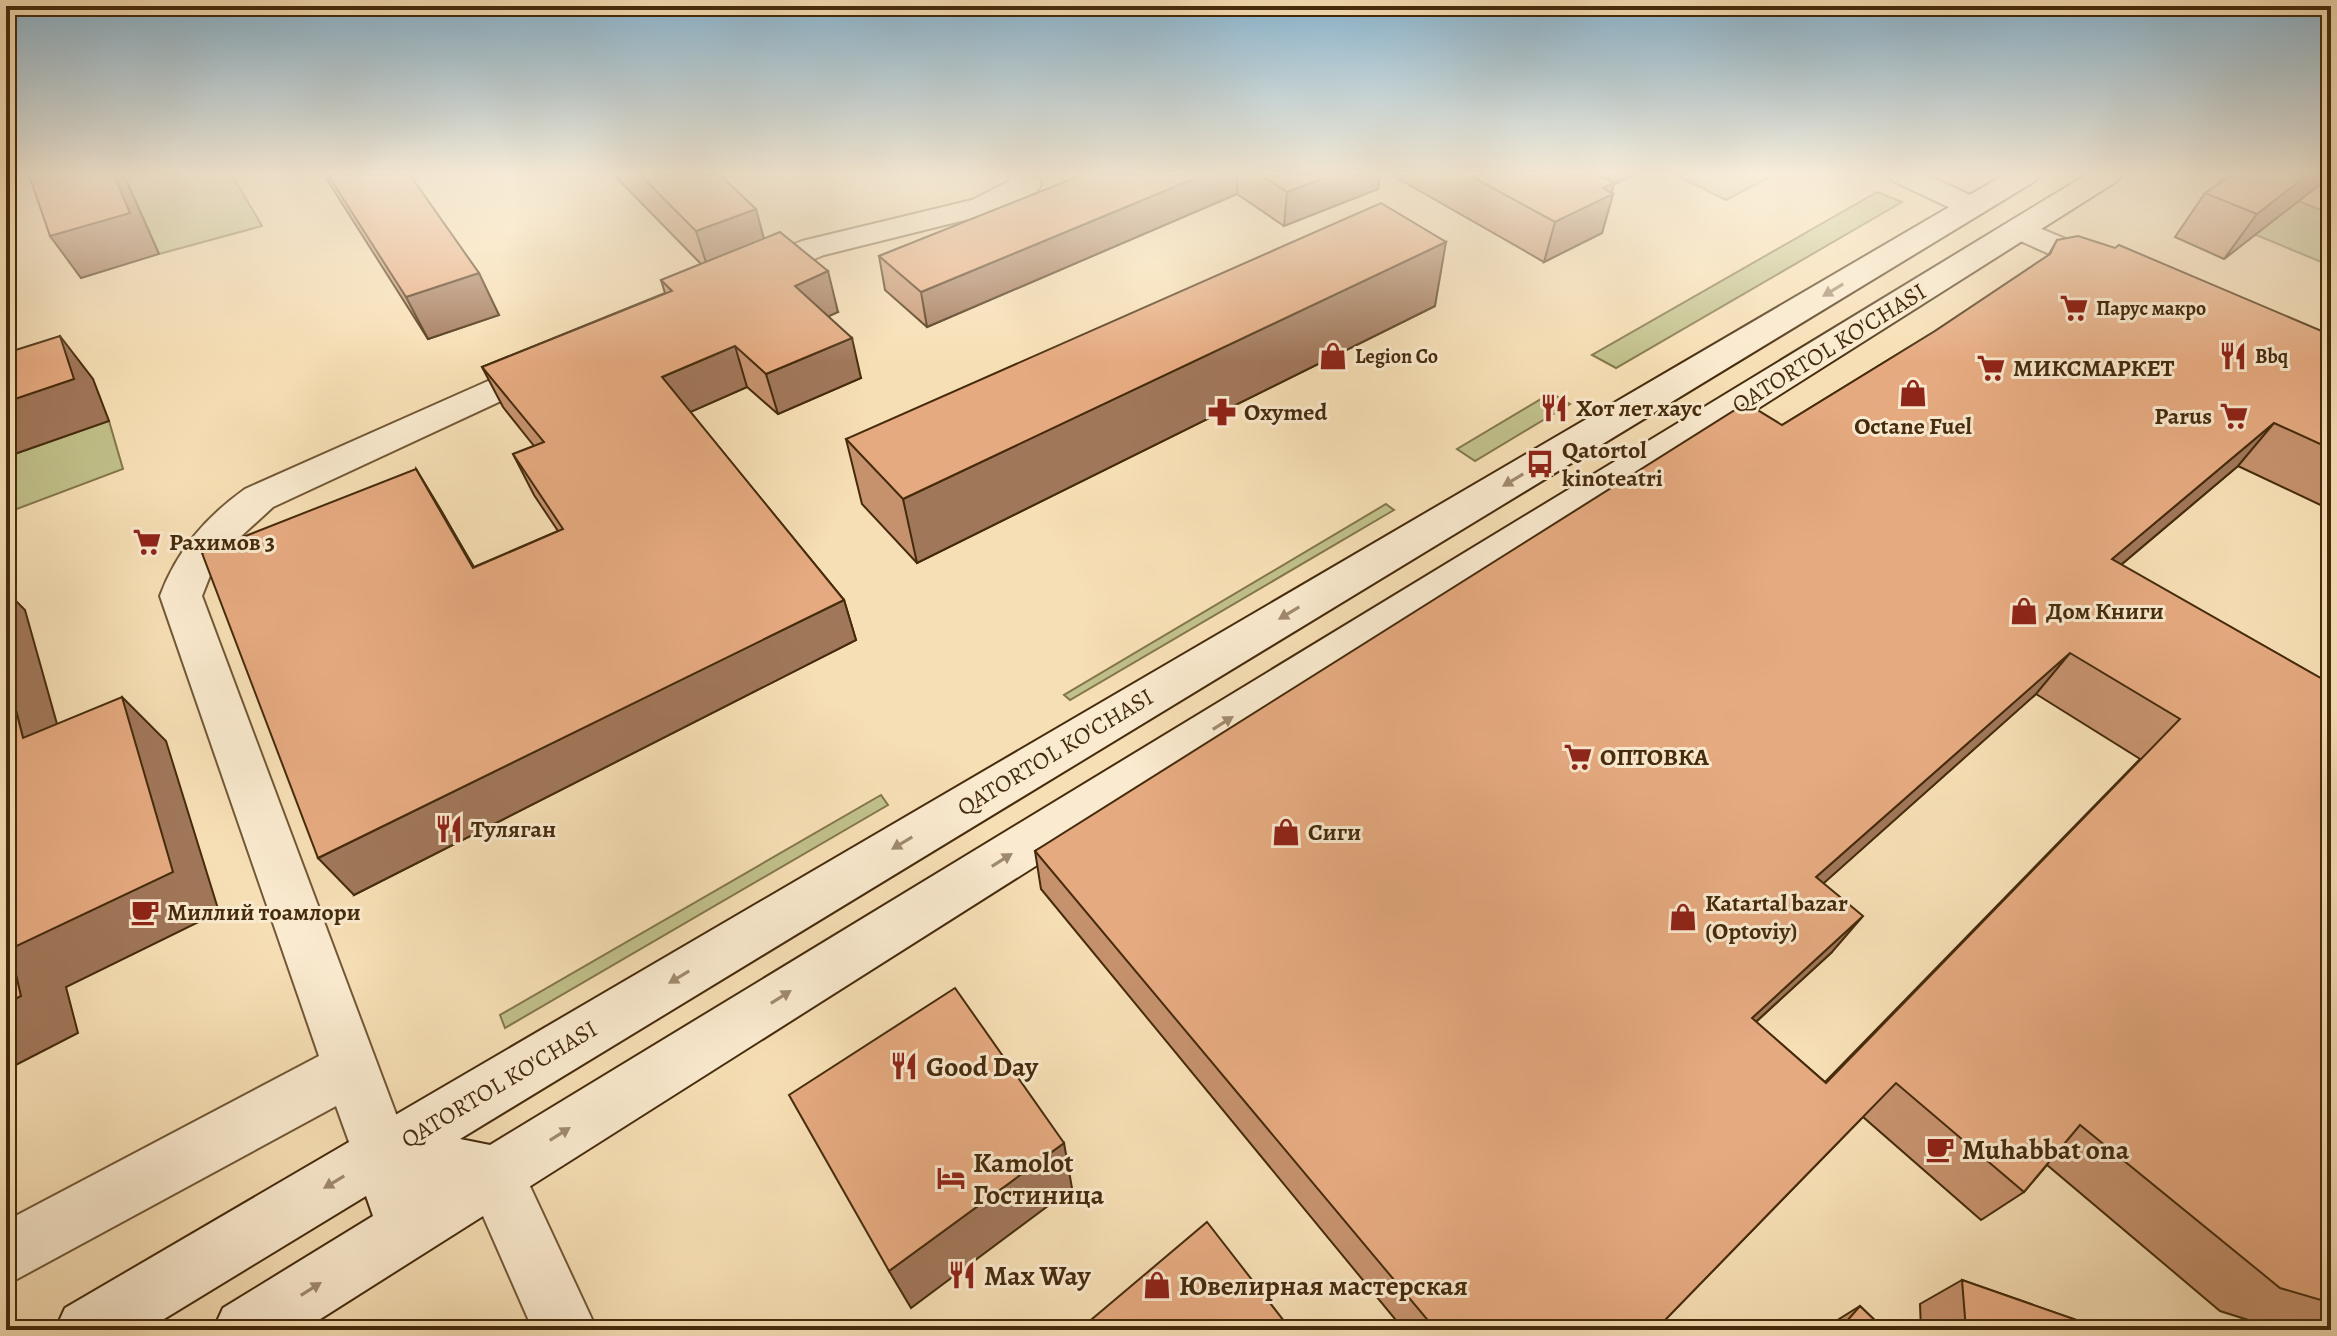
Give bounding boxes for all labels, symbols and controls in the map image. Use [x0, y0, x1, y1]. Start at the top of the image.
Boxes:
street label: QATORTOL KO'CHASI [1726, 275, 1932, 421]
one-way arrow [1822, 283, 1844, 297]
supermarket icon: Парус макро [2059, 293, 2089, 323]
place label: Парус макро [2096, 295, 2206, 322]
shop icon: Legion Co [1318, 341, 1348, 371]
restaurant icon: Bbq [2218, 341, 2248, 371]
place label: Legion Co [1355, 343, 1438, 370]
place label: Bbq [2255, 343, 2289, 370]
place label: МИКСМАРКЕТ [2013, 352, 2175, 384]
supermarket icon: МИКСМАРКЕТ [1976, 353, 2006, 383]
shop icon: Octane Fuel [1898, 378, 1928, 408]
place label: Хот лет хаус [1576, 392, 1702, 424]
restaurant icon: Хот лет хаус [1539, 393, 1569, 423]
place label: Oxymed [1244, 396, 1327, 428]
pharmacy icon: Oxymed [1207, 397, 1237, 427]
place label: Parus [2154, 400, 2212, 432]
supermarket icon: Parus [2219, 401, 2249, 431]
place label: Octane Fuel [1854, 410, 1973, 442]
place label: Qatortol kinoteatri [1562, 434, 1663, 494]
bus stop icon: Qatortol kinoteatri [1525, 449, 1555, 479]
one-way arrow [1502, 473, 1524, 487]
place label: Рахимов 3 [169, 526, 275, 558]
supermarket icon: Рахимов 3 [132, 527, 162, 557]
place label: Дом Книги [2046, 595, 2164, 627]
shop icon: Дом Книги [2009, 596, 2039, 626]
one-way arrow [1278, 605, 1300, 619]
street label: QATORTOL KO'CHASI [951, 681, 1159, 823]
one-way arrow [1212, 716, 1234, 730]
place label: ОПТОВКА [1600, 741, 1710, 773]
supermarket icon: ОПТОВКА [1563, 742, 1593, 772]
place label: Туляган [471, 813, 556, 845]
restaurant icon: Туляган [434, 814, 464, 844]
place label: Сиги [1308, 816, 1361, 848]
shop icon: Сиги [1271, 817, 1301, 847]
one-way arrow [891, 836, 913, 850]
one-way arrow [991, 853, 1013, 867]
place label: Katartal bazar (Optoviy) [1705, 887, 1848, 947]
place label: Миллий тоамлори [167, 896, 361, 928]
cafe icon: Миллий тоамлори [130, 897, 160, 927]
shop icon: Katartal bazar (Optoviy) [1668, 902, 1698, 932]
one-way arrow [668, 969, 690, 983]
one-way arrow [770, 990, 792, 1004]
street label: QATORTOL KO'CHASI [395, 1013, 603, 1155]
place label: Good Day [926, 1048, 1039, 1086]
restaurant icon: Good Day [889, 1051, 919, 1081]
one-way arrow [549, 1127, 571, 1141]
place label: Muhabbat ona [1962, 1131, 2130, 1169]
cafe icon: Muhabbat ona [1925, 1134, 1955, 1164]
place label: Kamolot Гостиница [973, 1144, 1105, 1214]
hotel icon: Kamolot Гостиница [936, 1163, 966, 1193]
one-way arrow [323, 1175, 345, 1189]
place label: Max Way [984, 1257, 1092, 1295]
restaurant icon: Max Way [947, 1260, 977, 1290]
place label: Ювелирная мастерская [1179, 1267, 1468, 1305]
shop icon: Ювелирная мастерская [1142, 1270, 1172, 1300]
one-way arrow [300, 1282, 322, 1296]

